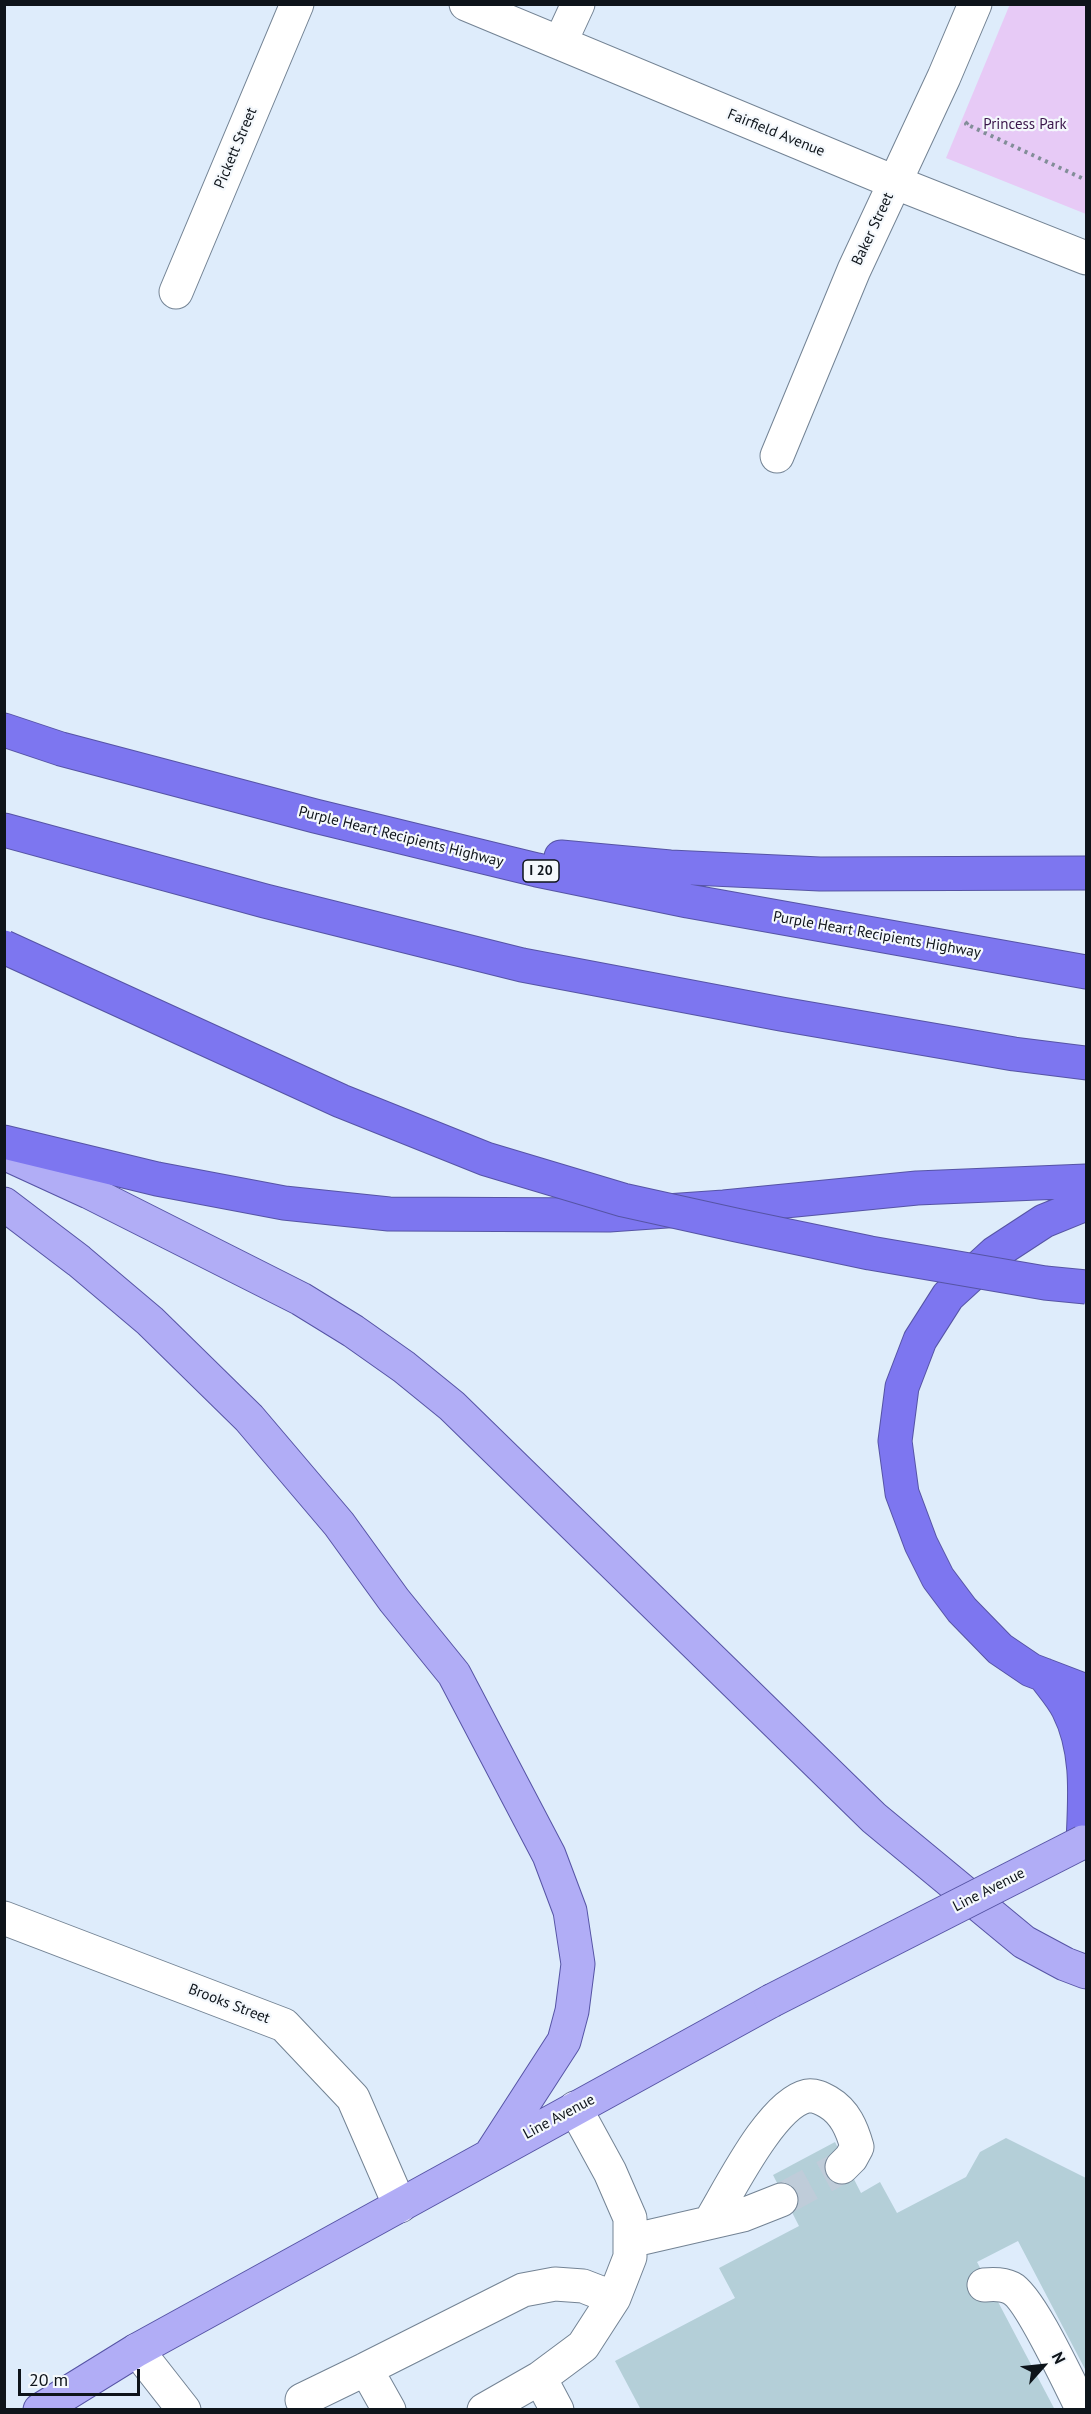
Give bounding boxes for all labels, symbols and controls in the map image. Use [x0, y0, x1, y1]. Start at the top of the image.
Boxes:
street label: Pickett Street [211, 105, 261, 191]
street label: Fairfield Avenue [725, 105, 827, 161]
park label: Princess Park [983, 116, 1067, 134]
street label: Baker Street [848, 190, 898, 268]
street label: Purple Heart Recipients Highway [297, 803, 505, 871]
road number: I 20 [523, 860, 559, 882]
street label: Purple Heart Recipients Highway [772, 908, 982, 962]
street label: Line Avenue [950, 1864, 1028, 1916]
street label: Brooks Street [186, 1980, 272, 2028]
street label: Line Avenue [520, 2091, 598, 2143]
north arrow [1013, 2336, 1073, 2396]
text: N [1048, 2349, 1070, 2367]
scale bar [21, 2357, 142, 2395]
text: 20 m [29, 2368, 68, 2391]

